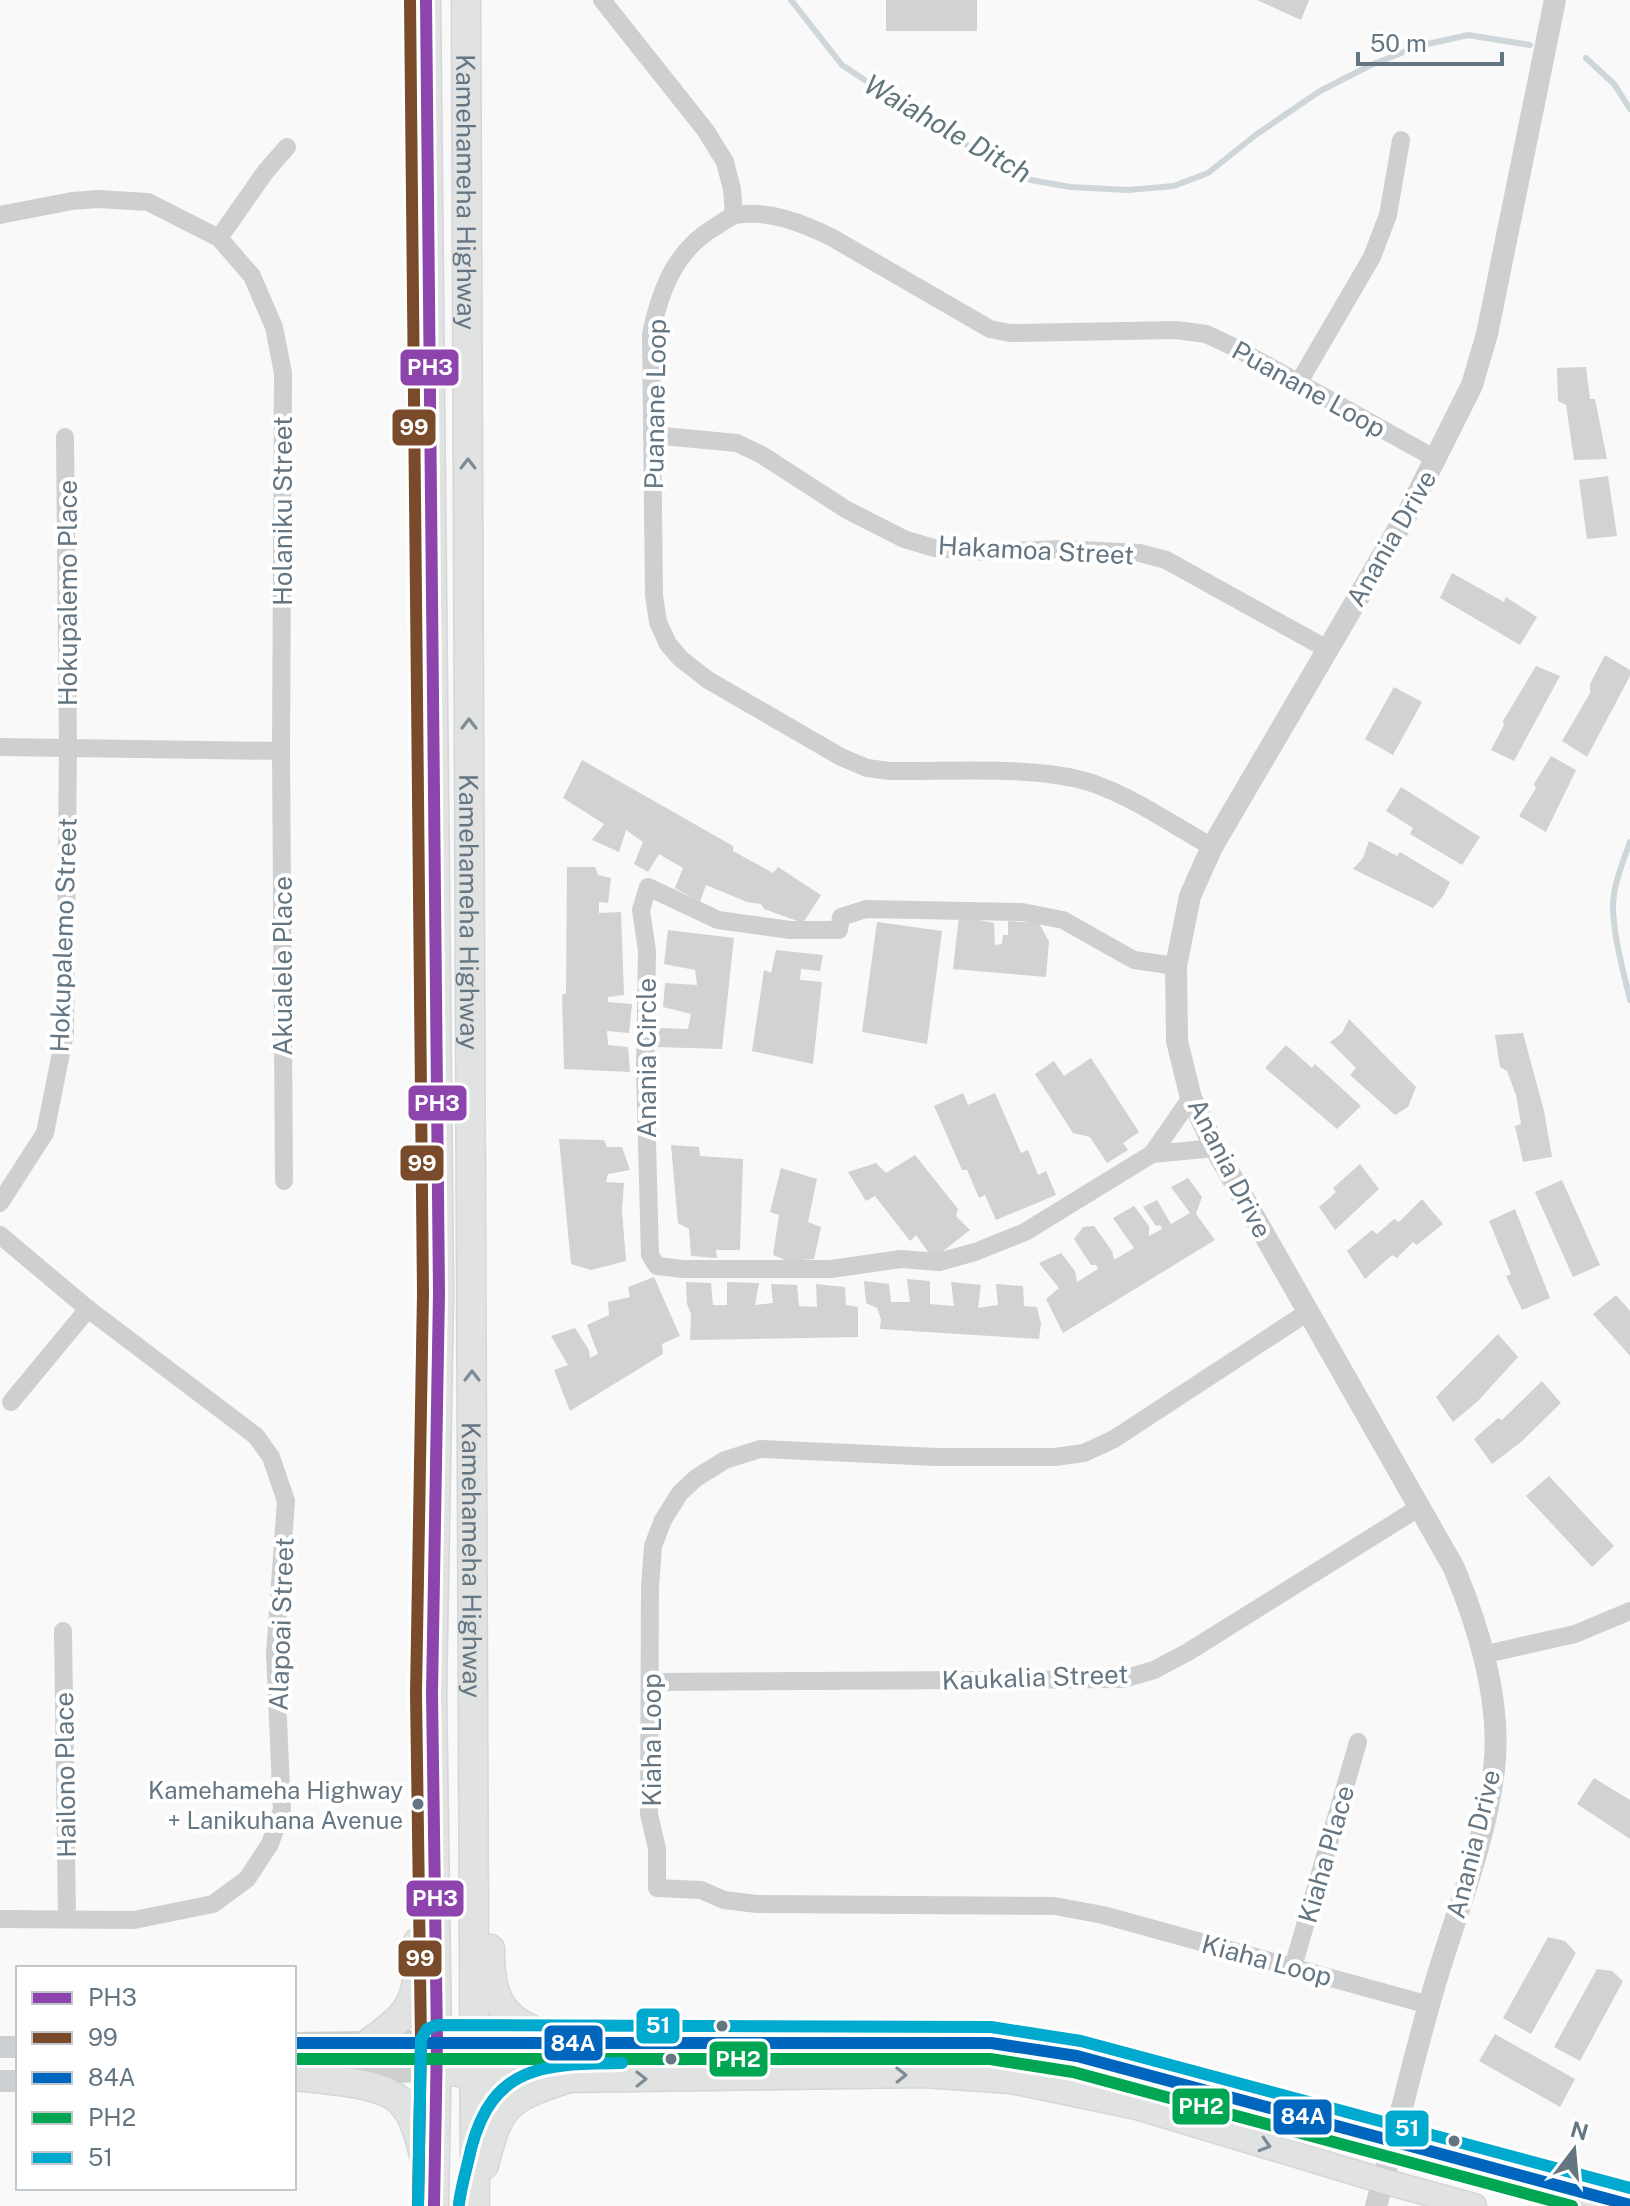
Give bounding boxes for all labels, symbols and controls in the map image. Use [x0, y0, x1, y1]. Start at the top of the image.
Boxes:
scale bar [1358, 16, 1502, 66]
text: 50 m [1370, 29, 1427, 57]
street label: Kamehameha Highway [451, 54, 483, 330]
water label: Waiahole Ditch [859, 67, 1037, 189]
street label: Puanane Loop [638, 318, 672, 490]
street label: Puanane Loop [1227, 334, 1391, 444]
line badge: PH3 [399, 348, 460, 387]
text: PH3 [407, 354, 453, 380]
line badge: 99 [391, 408, 437, 447]
text: 99 [400, 414, 428, 440]
street label: Holaniku Street [267, 416, 298, 606]
one-way arrow [459, 457, 477, 470]
street label: Anania Drive [1340, 464, 1442, 612]
street label: Hokupalemo Place [52, 480, 83, 706]
street label: Hakamoa Street [937, 529, 1135, 571]
one-way arrow [460, 717, 478, 730]
street label: Kamehameha Highway [454, 774, 486, 1050]
street label: Hokupalemo Street [43, 817, 83, 1053]
street label: Akualele Place [267, 876, 298, 1056]
street label: Anania Circle [631, 978, 662, 1138]
line badge: PH3 [407, 1084, 468, 1122]
text: PH3 [414, 1090, 460, 1116]
street label: Anania Drive [1182, 1093, 1278, 1243]
line badge: 99 [399, 1144, 445, 1182]
text: 99 [408, 1150, 436, 1176]
one-way arrow [463, 1369, 481, 1382]
street label: Kamehameha Highway [456, 1422, 488, 1698]
street label: Alapoai Street [262, 1537, 300, 1711]
street label: Kaukalia Street [941, 1658, 1129, 1696]
street label: Kiaha Loop [636, 1673, 667, 1807]
street label: Hailono Place [48, 1692, 82, 1858]
street label: Anania Drive [1440, 1766, 1506, 1922]
place label: Kamehameha Highway + Lanikuhana Avenue [148, 1776, 403, 1834]
street label: Kiaha Place [1292, 1782, 1360, 1926]
marker: Kamehameha Highway + Lanikuhana Avenue [410, 1796, 426, 1812]
line badge: PH3 [405, 1879, 465, 1918]
text: PH3 [412, 1885, 458, 1911]
street label: Kiaha Loop [1198, 1928, 1336, 1992]
line badge: 99 [397, 1939, 443, 1978]
text: 99 [406, 1945, 434, 1971]
legend [16, 1966, 296, 2190]
text: PH3 [88, 1983, 137, 2011]
line badge: 51 [635, 2007, 681, 2045]
text: 51 [646, 2012, 670, 2038]
unlabelled marker [714, 2018, 730, 2034]
text: 99 [88, 2023, 118, 2051]
line badge: 84A [543, 2024, 604, 2062]
text: 84A [550, 2030, 596, 2056]
line badge: PH2 [708, 2040, 769, 2078]
text: PH2 [715, 2046, 761, 2072]
unlabelled marker [663, 2051, 679, 2067]
text: 84A [88, 2063, 136, 2091]
one-way arrow [895, 2066, 908, 2084]
one-way arrow [635, 2070, 648, 2088]
line badge: PH2 [1171, 2087, 1231, 2126]
text: PH2 [1178, 2093, 1224, 2119]
line badge: 84A [1272, 2098, 1333, 2136]
text: PH2 [88, 2103, 136, 2131]
text: 84A [1280, 2103, 1326, 2129]
line badge: 51 [1384, 2109, 1430, 2148]
north arrow [1534, 2110, 1614, 2190]
text: 51 [1395, 2115, 1419, 2141]
text: N [1568, 2116, 1591, 2146]
unlabelled marker [1446, 2133, 1462, 2149]
one-way arrow [1257, 2136, 1271, 2152]
text: 51 [88, 2143, 113, 2171]

